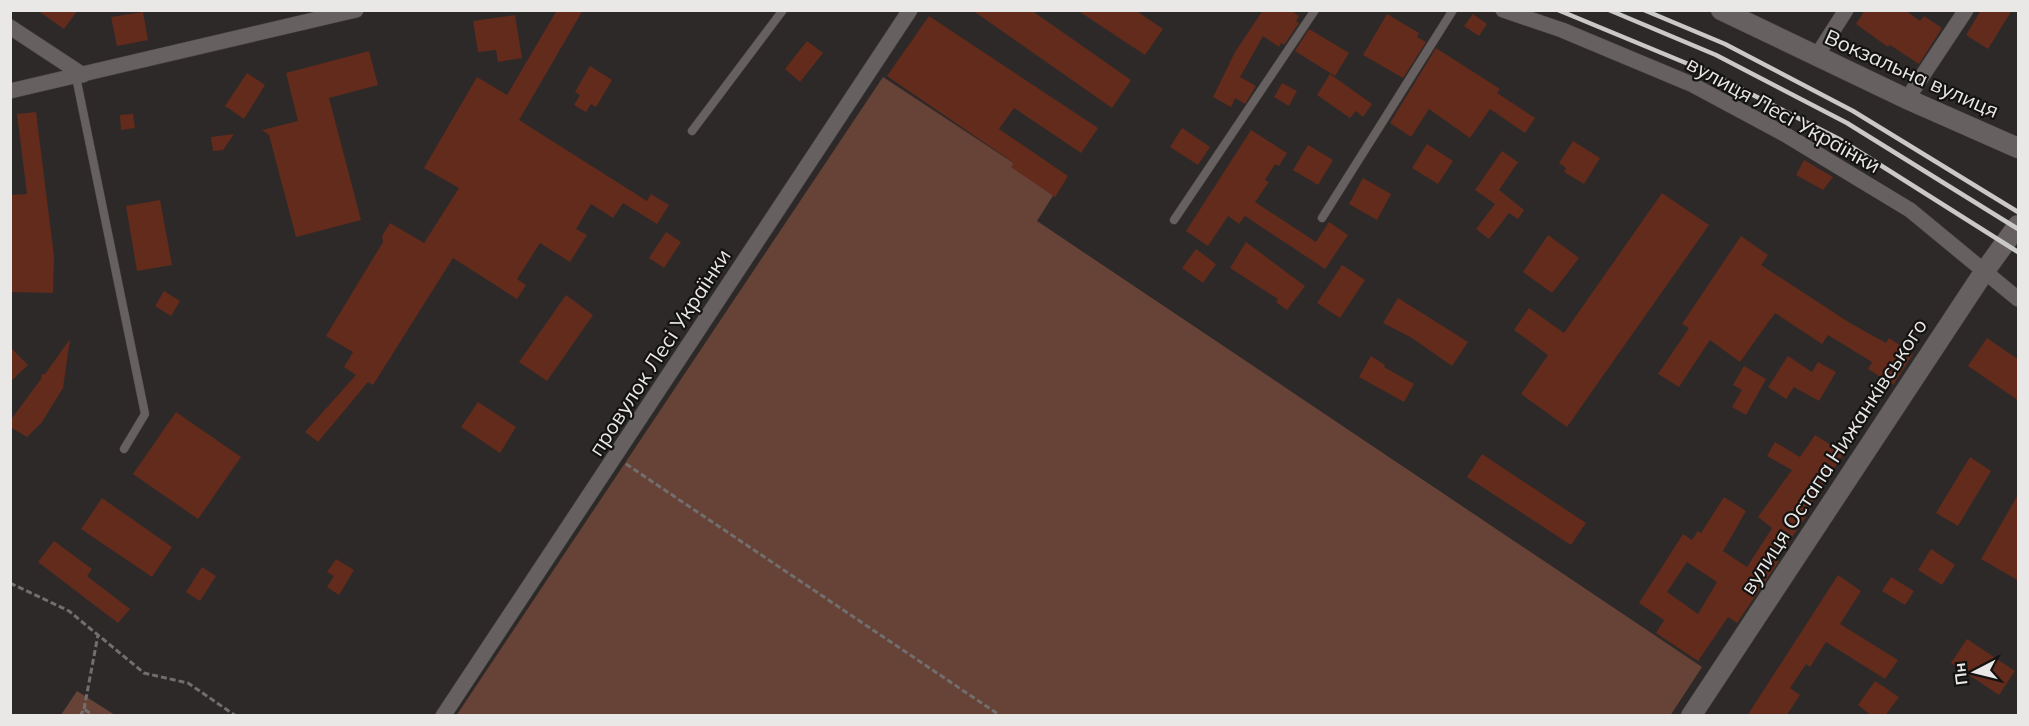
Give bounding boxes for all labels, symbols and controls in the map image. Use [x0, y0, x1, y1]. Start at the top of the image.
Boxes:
street label: Вокзальна вулиця [1821, 23, 2003, 123]
street label: вулиця Лесі Українки [1683, 50, 1885, 178]
street label: провулок Лесі Українки [582, 244, 736, 460]
street label: вулиця Остапа Нижанківського [1734, 313, 1932, 599]
north arrow [1945, 642, 2005, 702]
text: Пн [1949, 662, 1971, 686]

